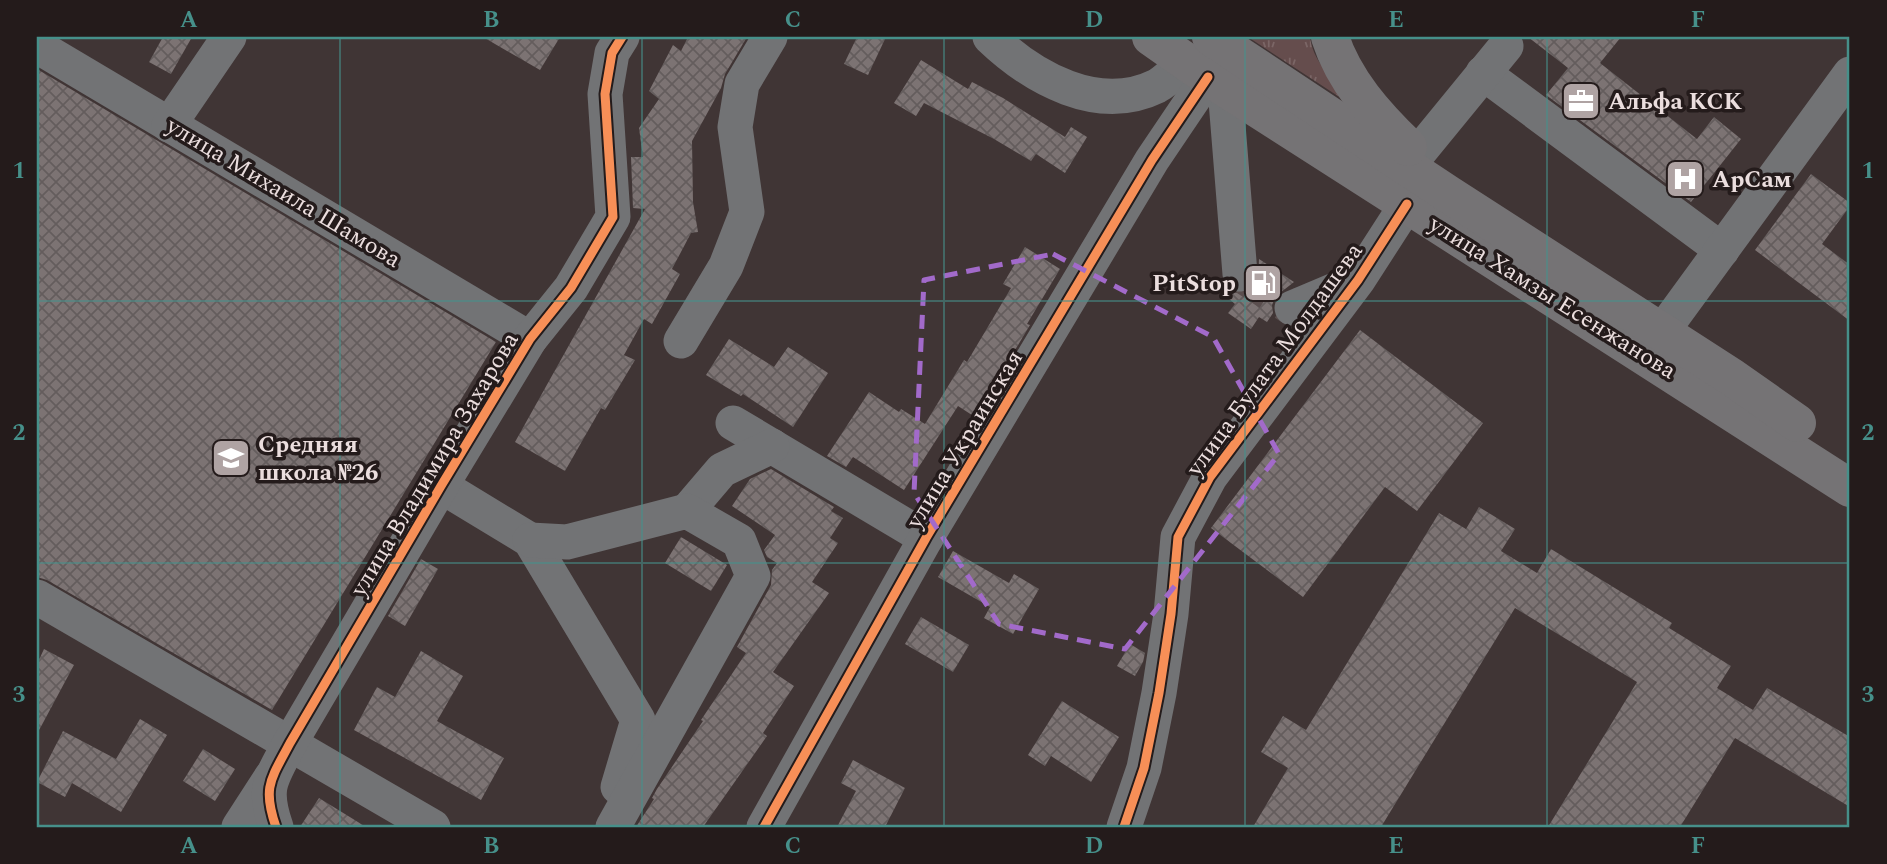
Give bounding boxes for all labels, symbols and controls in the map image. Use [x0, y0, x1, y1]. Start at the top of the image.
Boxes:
text: A [180, 3, 198, 38]
text: B [483, 3, 499, 38]
text: C [785, 3, 801, 38]
text: D [1085, 3, 1103, 38]
text: E [1388, 3, 1404, 38]
text: F [1691, 3, 1705, 38]
office icon: Альфа КСК [1560, 80, 1602, 122]
place label: Альфа КСК [1608, 84, 1743, 120]
street label: улица Михаила Шамова [158, 108, 408, 278]
text: 1 [13, 154, 25, 189]
text: 1 [1862, 154, 1874, 189]
hospital icon: АрСам [1664, 158, 1706, 200]
place label: АрСам [1712, 162, 1792, 198]
street label: улица Хамзы Есенжанова [1421, 206, 1684, 389]
street label: улица Булата Молдашева [1177, 235, 1372, 485]
fuel station icon: PitStop [1242, 262, 1284, 304]
place label: PitStop [1152, 266, 1236, 302]
street label: улица Владимира Захарова [341, 325, 528, 605]
street label: улица Украинская [897, 343, 1033, 537]
text: 2 [13, 416, 26, 451]
text: 2 [1862, 416, 1875, 451]
place label: Средняя школа №26 [258, 427, 379, 491]
school or university icon: Средняя школа №26 [210, 437, 252, 479]
text: 3 [13, 678, 26, 713]
text: 3 [1862, 678, 1875, 713]
text: A [180, 829, 198, 864]
text: B [483, 829, 499, 864]
text: C [785, 829, 801, 864]
text: D [1085, 829, 1103, 864]
text: E [1388, 829, 1404, 864]
text: F [1691, 829, 1705, 864]

